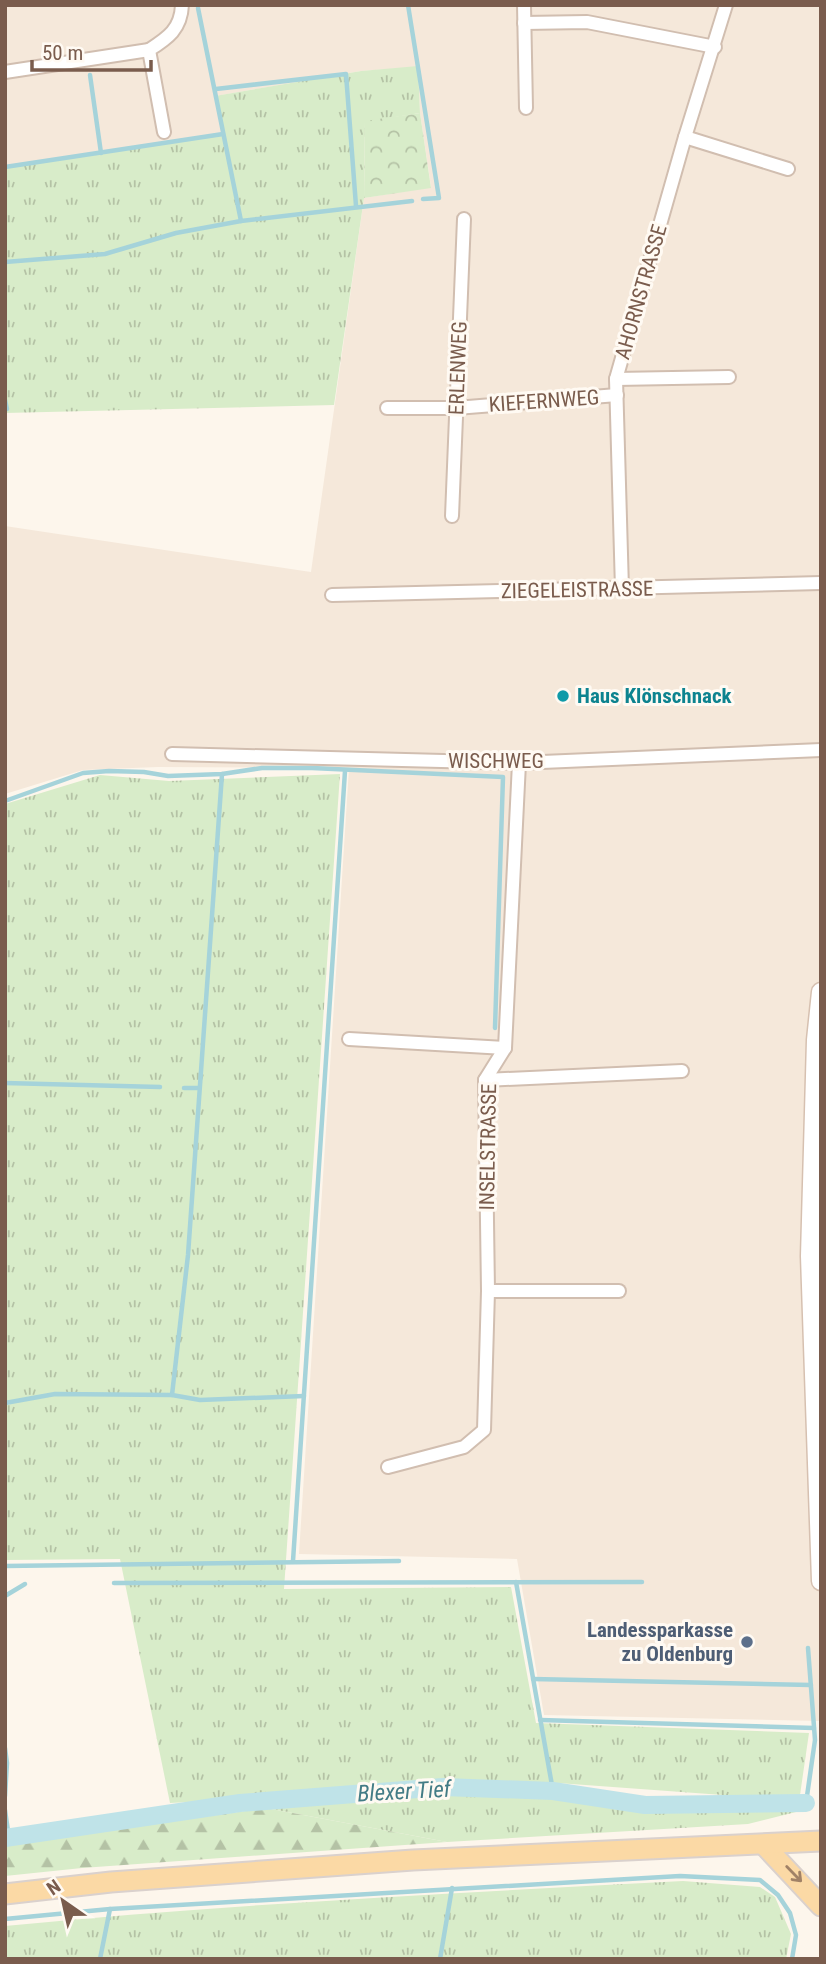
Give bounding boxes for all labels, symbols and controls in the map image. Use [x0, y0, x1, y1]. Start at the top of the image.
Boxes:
scale bar [32, 28, 150, 72]
text: 50 m [42, 41, 83, 65]
street label: AHORNSTRASSE [610, 222, 672, 362]
street label: ERLENWEG [444, 321, 472, 415]
street label: KIEFERNWEG [488, 385, 600, 417]
street label: ZIEGELEISTRASSE [501, 577, 653, 603]
place label: Haus Klönschnack [577, 684, 733, 708]
marker: Haus Klönschnack [555, 688, 571, 704]
street label: WISCHWEG [448, 749, 544, 773]
street label: INSELSTRASSE [475, 1083, 501, 1211]
place label: Landessparkasse zu Oldenburg [587, 1618, 733, 1666]
marker: Landessparkasse zu Oldenburg [739, 1634, 755, 1650]
water label: Blexer Tief [357, 1775, 453, 1807]
north arrow [28, 1866, 98, 1936]
one-way arrow [785, 1866, 802, 1883]
text: N [43, 1875, 65, 1900]

